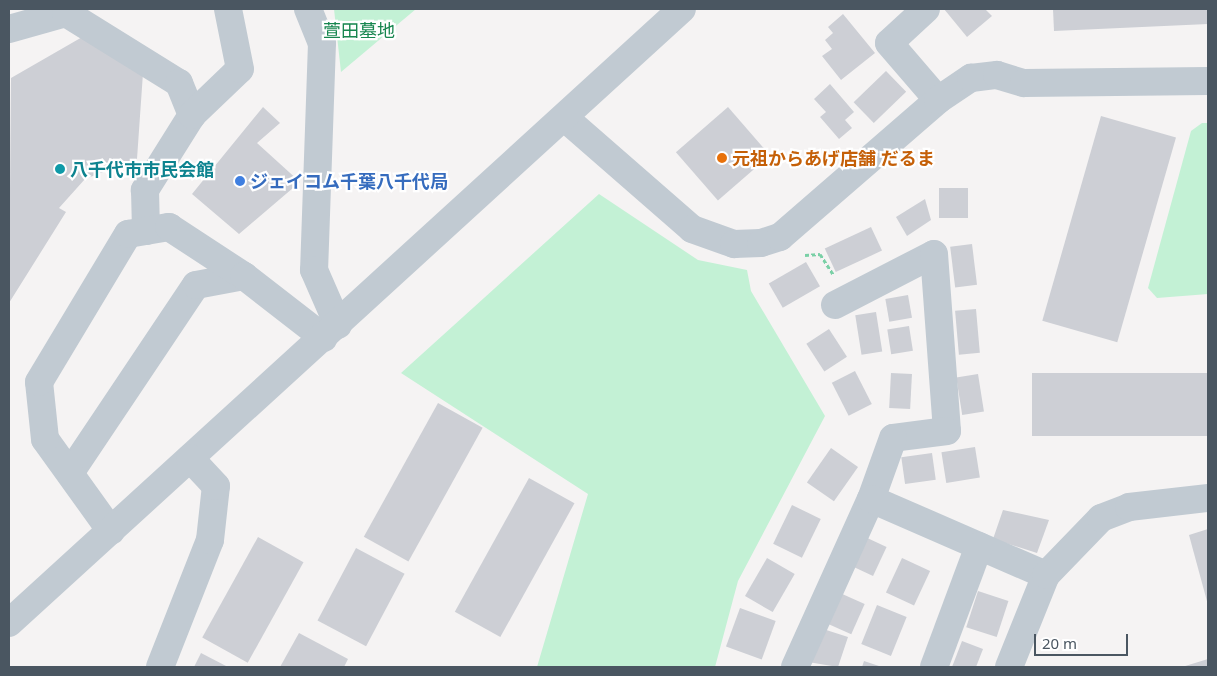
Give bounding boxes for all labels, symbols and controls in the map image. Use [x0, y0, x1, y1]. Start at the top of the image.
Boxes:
park label: 萱田墓地 [323, 19, 395, 41]
place label: 元祖からあげ店舗 だるま [732, 147, 935, 169]
marker: 元祖からあげ店舗 だるま [716, 152, 728, 164]
place label: 八千代市市民会館 [70, 158, 214, 180]
marker: 八千代市市民会館 [54, 163, 66, 175]
place label: ジェイコム千葉八千代局 [250, 170, 448, 192]
marker: ジェイコム千葉八千代局 [234, 175, 246, 187]
scale bar [1037, 624, 1131, 656]
text: 20 m [1042, 633, 1077, 653]

